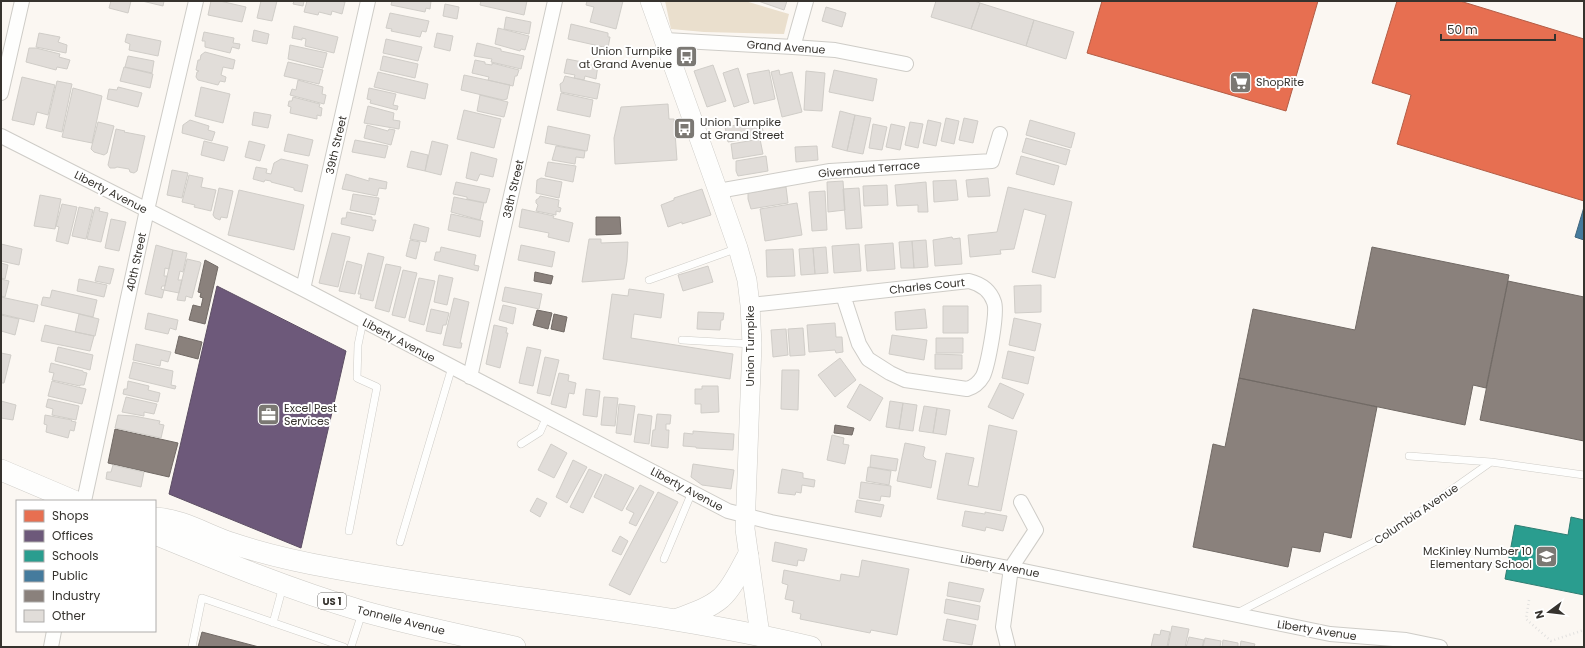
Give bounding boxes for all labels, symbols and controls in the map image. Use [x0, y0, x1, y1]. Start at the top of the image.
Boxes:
scale bar [1441, 16, 1555, 42]
text: 50 m [1447, 21, 1478, 38]
street label: Grand Avenue [746, 36, 826, 58]
place label: Union Turnpike at Grand Avenue [579, 43, 672, 72]
bus stop icon: Union Turnpike at Grand Avenue [674, 44, 700, 70]
supermarket icon: ShopRite [1228, 69, 1254, 95]
place label: ShopRite [1256, 74, 1304, 90]
street label: 39th Street [322, 114, 350, 176]
place label: Union Turnpike at Grand Street [700, 114, 784, 143]
bus stop icon: Union Turnpike at Grand Street [671, 115, 697, 141]
street label: Givernaud Terrace [817, 157, 921, 181]
street label: 38th Street [499, 158, 527, 220]
street label: Liberty Avenue [72, 167, 151, 217]
street label: 40th Street [122, 231, 150, 293]
street label: Charles Court [888, 274, 966, 298]
street label: Union Turnpike [742, 305, 758, 386]
street label: Liberty Avenue [360, 314, 438, 366]
place label: Excel Pest Services [284, 400, 337, 429]
office icon: Excel Pest Services [256, 401, 282, 427]
street label: Liberty Avenue [648, 463, 726, 515]
street label: Columbia Avenue [1371, 480, 1461, 548]
legend [16, 500, 156, 632]
text: Shops [52, 507, 89, 524]
text: Offices [52, 527, 93, 544]
place label: McKinley Number 10 Elementary School [1423, 543, 1532, 572]
school or university icon: McKinley Number 10 Elementary School [1534, 544, 1560, 570]
text: Schools [52, 547, 99, 564]
street label: Liberty Avenue [959, 550, 1041, 582]
text: Public [52, 567, 88, 584]
text: Industry [52, 587, 101, 604]
north arrow [1529, 592, 1569, 632]
road number: US 1 [318, 593, 346, 609]
street label: Tonnelle Avenue [355, 601, 447, 639]
text: Other [52, 607, 86, 624]
text: N [1531, 609, 1548, 621]
street label: Liberty Avenue [1276, 616, 1358, 644]

